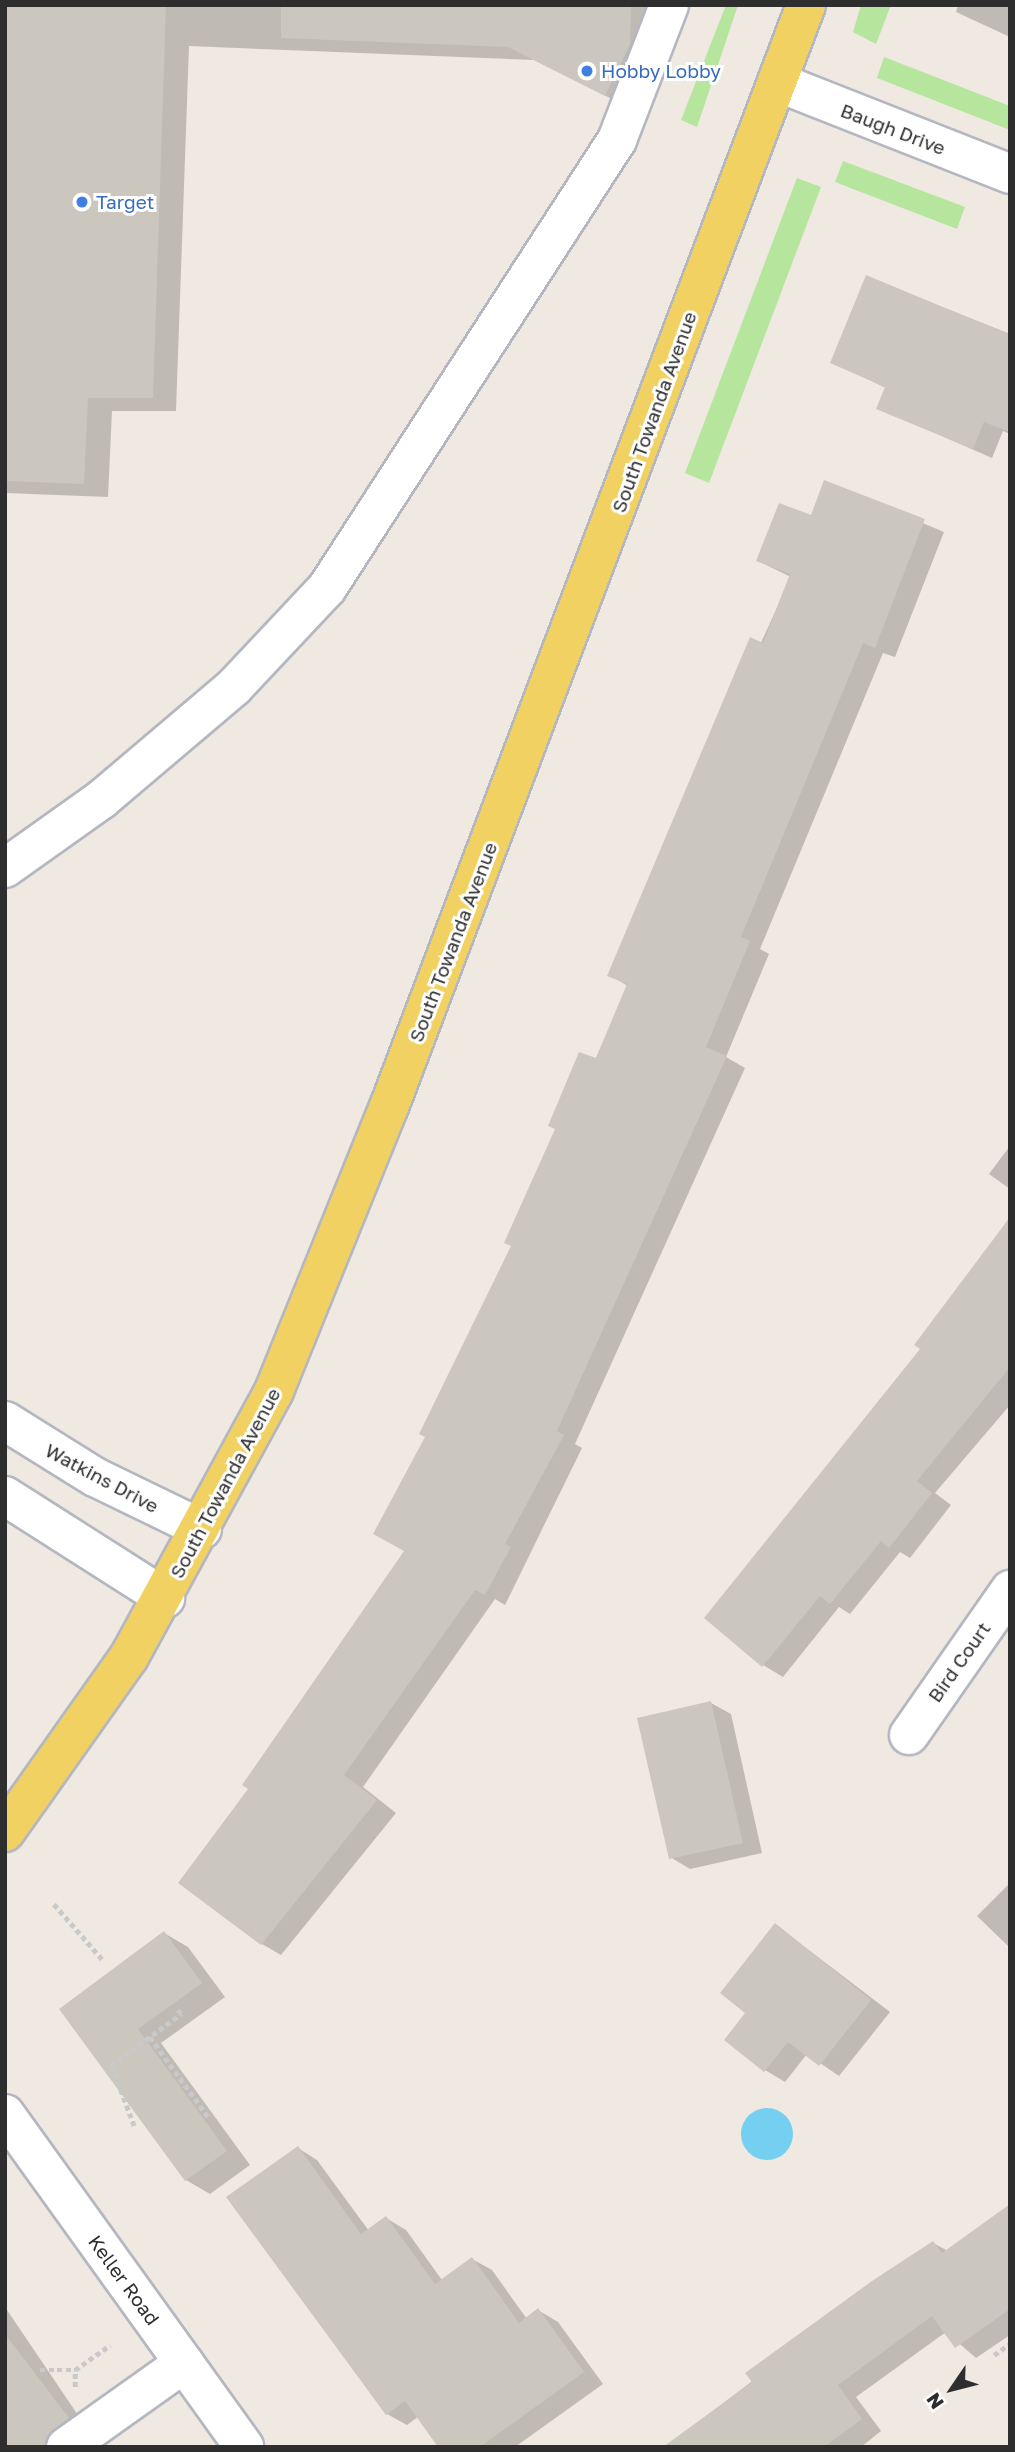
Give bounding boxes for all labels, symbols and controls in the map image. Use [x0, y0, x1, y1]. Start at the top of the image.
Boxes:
place label: Hobby Lobby [601, 60, 721, 82]
marker: Hobby Lobby [579, 63, 595, 79]
street label: Baugh Drive [837, 99, 949, 159]
place label: Target [96, 191, 154, 213]
marker: Target [74, 194, 90, 210]
street label: South Towanda Avenue [607, 308, 701, 516]
street label: South Towanda Avenue [404, 839, 502, 1045]
street label: South Towanda Avenue [165, 1384, 285, 1582]
street label: Watkins Drive [41, 1439, 163, 1517]
street label: Bird Court [923, 1618, 995, 1706]
street label: Keller Road [84, 2231, 164, 2329]
north arrow [917, 2354, 987, 2424]
text: N [921, 2389, 948, 2414]

